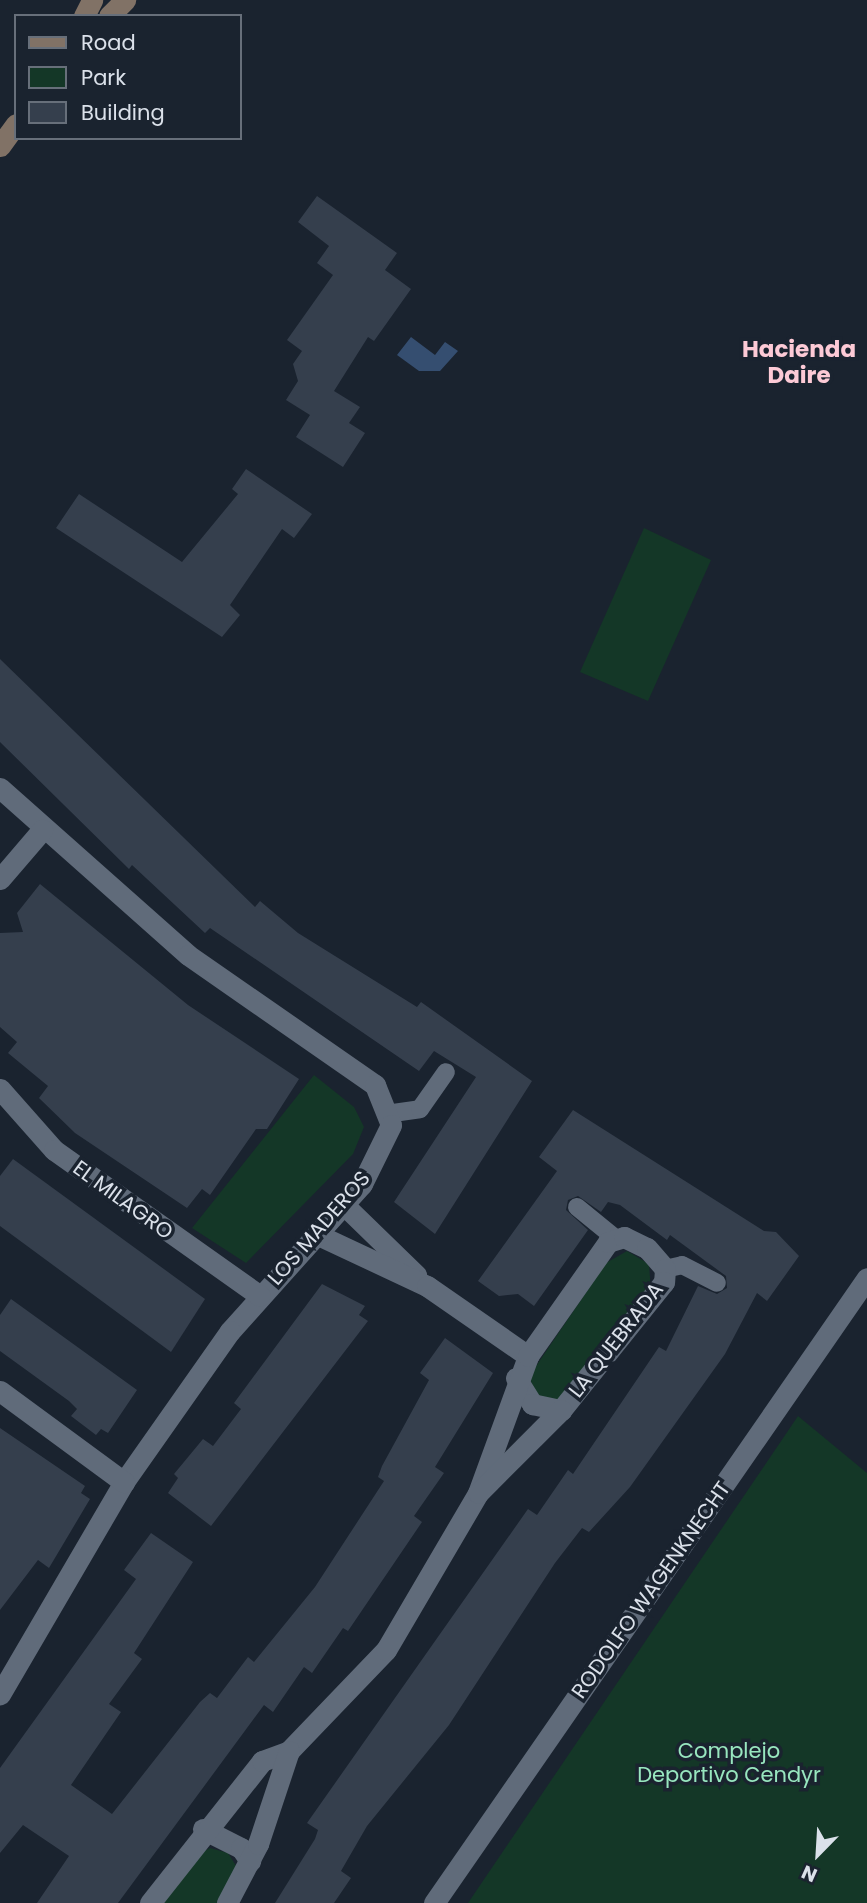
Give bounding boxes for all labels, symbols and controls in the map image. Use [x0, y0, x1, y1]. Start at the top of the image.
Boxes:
legend [14, 14, 242, 140]
text: Road [81, 28, 136, 57]
text: Park [81, 63, 126, 92]
text: Building [81, 98, 165, 127]
district label: Hacienda Daire [742, 335, 856, 389]
street label: EL MILAGRO [68, 1155, 178, 1245]
street label: LOS MADEROS [263, 1166, 375, 1290]
street label: LA QUEBRADA [563, 1277, 669, 1403]
street label: RODOLFO WAGENKNECHT [566, 1477, 736, 1703]
park label: Complejo Deportivo Cendyr [637, 1738, 821, 1788]
north arrow [783, 1819, 853, 1889]
text: N [797, 1858, 821, 1889]

